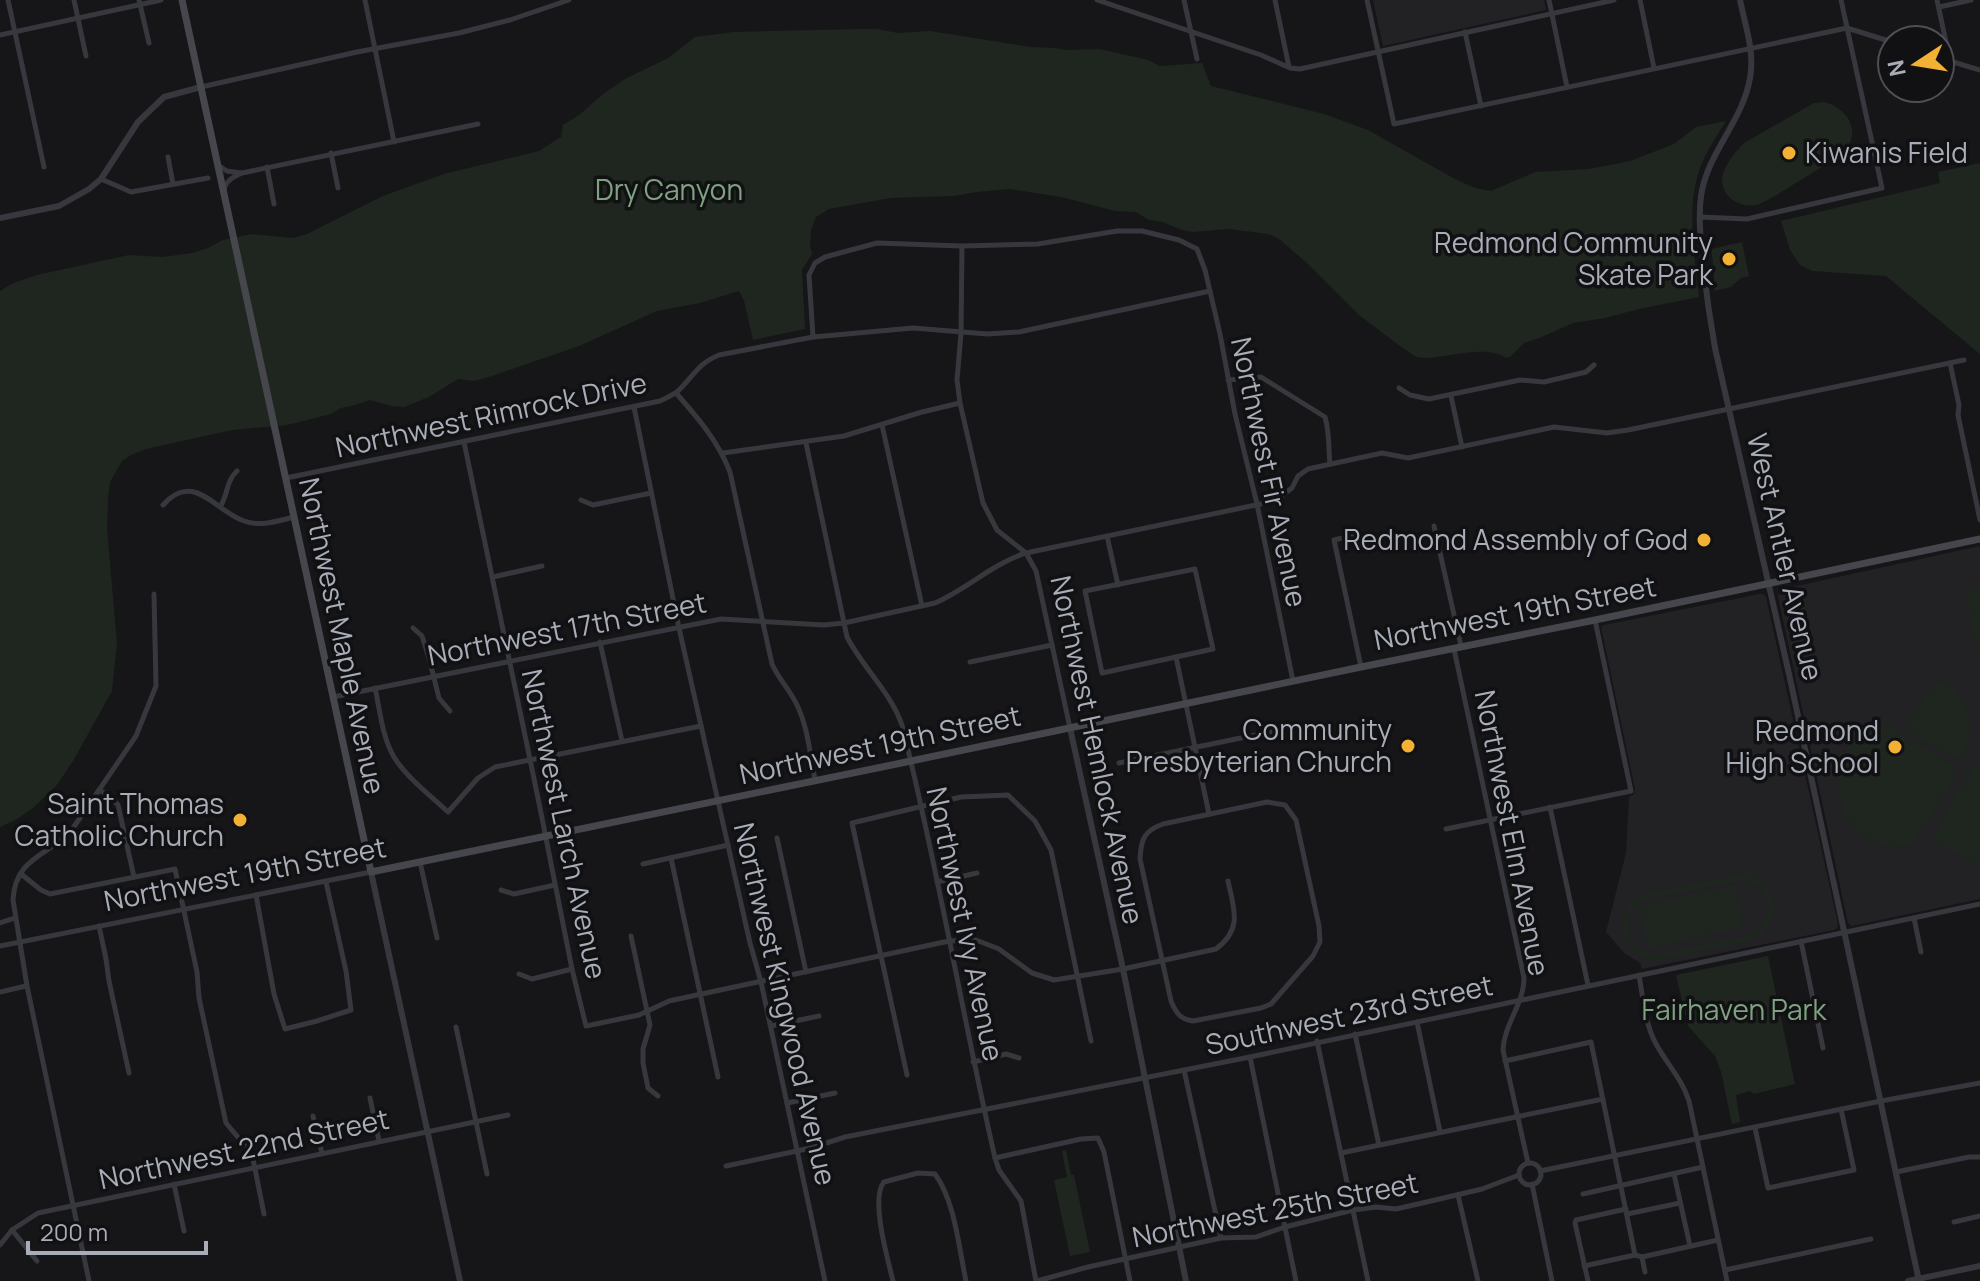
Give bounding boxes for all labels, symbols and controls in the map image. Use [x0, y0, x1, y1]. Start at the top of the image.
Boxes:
north arrow [1876, 24, 1956, 104]
text: N [1880, 57, 1913, 79]
place label: Kiwanis Field [1805, 133, 1968, 171]
marker: Kiwanis Field [1780, 144, 1798, 162]
park label: Dry Canyon [595, 170, 743, 208]
place label: Redmond Community Skate Park [1434, 223, 1714, 293]
marker: Redmond Community Skate Park [1720, 250, 1738, 268]
street label: Northwest Fir Avenue [1223, 334, 1317, 610]
street label: Northwest Rimrock Drive [332, 362, 650, 466]
street label: West Antler Avenue [1739, 430, 1833, 684]
street label: Northwest Maple Avenue [291, 474, 395, 797]
place label: Redmond Assembly of God [1343, 520, 1688, 558]
marker: Redmond Assembly of God [1695, 531, 1713, 549]
street label: Northwest 19th Street [1371, 566, 1659, 658]
street label: Northwest Hemlock Avenue [1042, 572, 1153, 928]
street label: Northwest 17th Street [424, 582, 709, 674]
street label: Northwest Larch Avenue [514, 665, 616, 982]
street label: Northwest Elm Avenue [1467, 687, 1559, 979]
street label: Northwest 19th Street [736, 696, 1024, 792]
place label: Community Presbyterian Church [1126, 710, 1392, 780]
place label: Redmond High School [1725, 711, 1879, 781]
marker: Community Presbyterian Church [1399, 737, 1417, 755]
marker: Redmond High School [1886, 738, 1904, 756]
street label: Northwest Ivy Avenue [918, 783, 1014, 1064]
place label: Saint Thomas Catholic Church [15, 784, 224, 854]
marker: Saint Thomas Catholic Church [231, 811, 249, 829]
street label: Northwest Kingwood Avenue [726, 819, 846, 1189]
street label: Northwest 19th Street [101, 827, 389, 919]
street label: Southwest 23rd Street [1202, 965, 1496, 1063]
park label: Fairhaven Park [1642, 990, 1828, 1028]
street label: Northwest 22nd Street [95, 1099, 392, 1197]
street label: Northwest 25th Street [1129, 1163, 1421, 1255]
scale bar [28, 1205, 206, 1255]
text: 200 m [40, 1215, 108, 1248]

